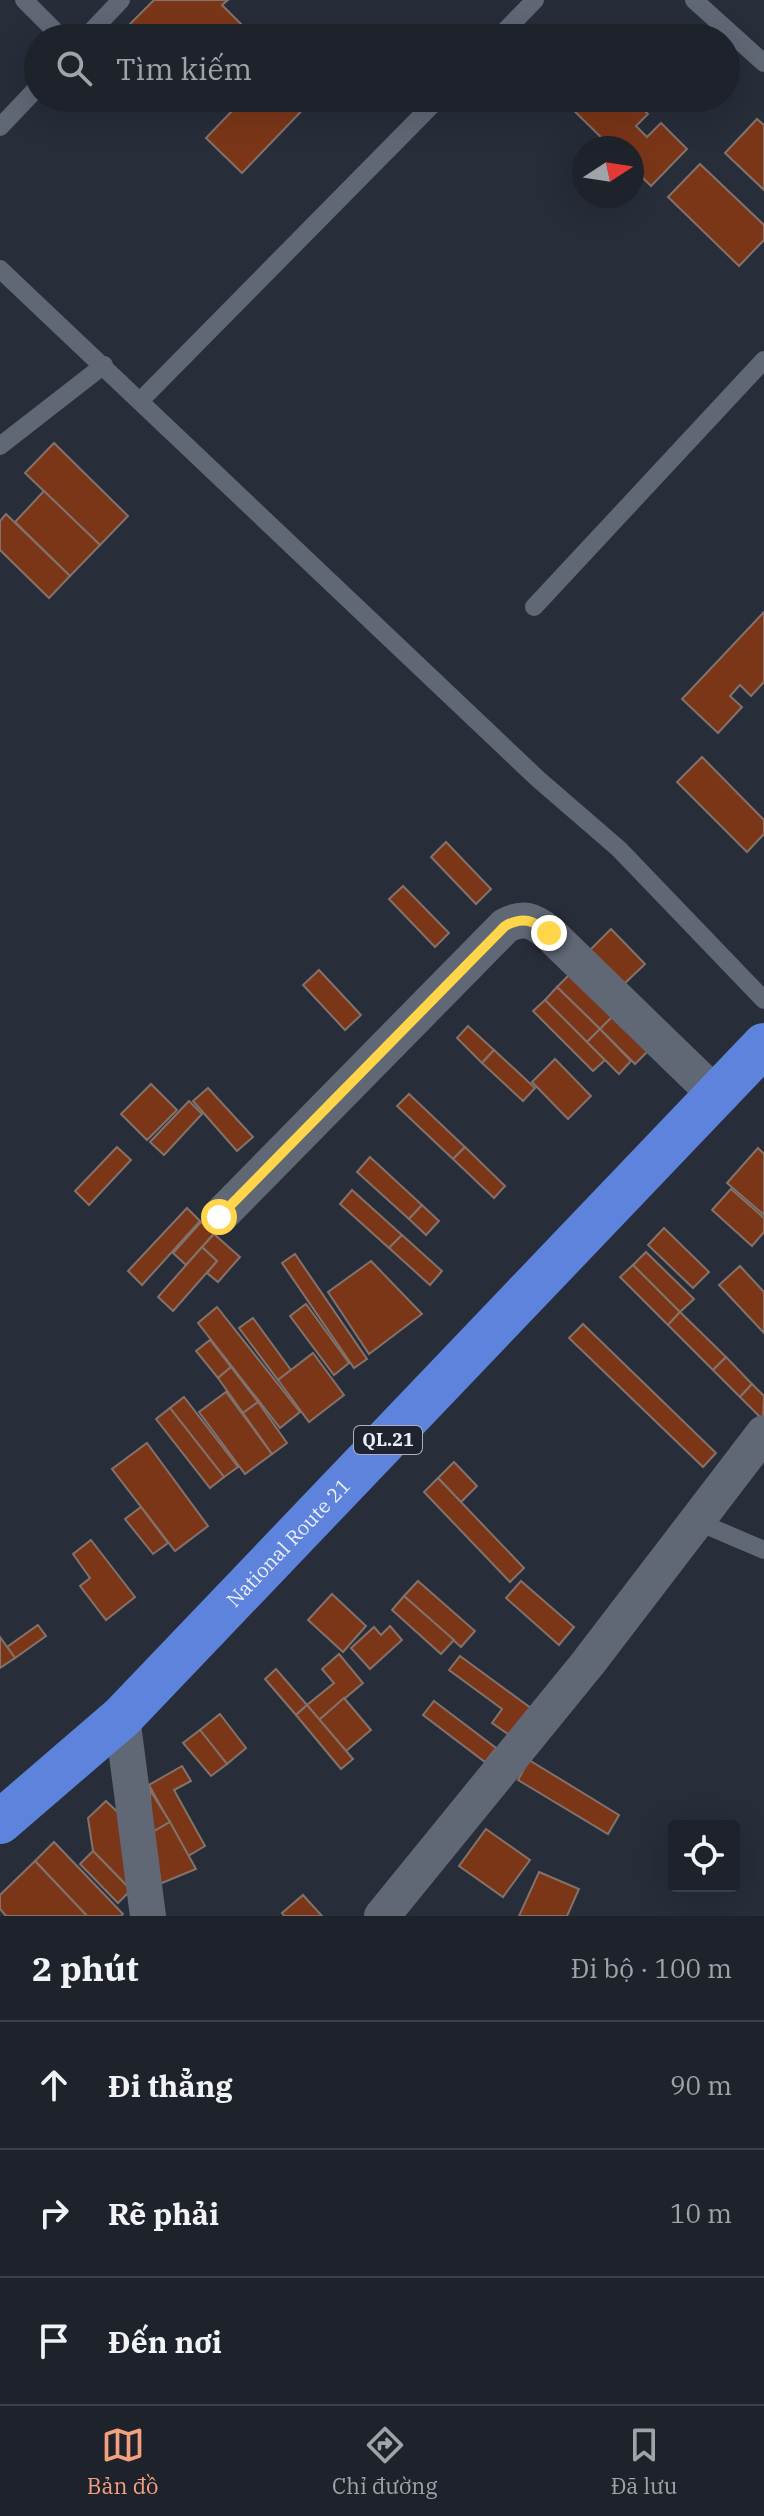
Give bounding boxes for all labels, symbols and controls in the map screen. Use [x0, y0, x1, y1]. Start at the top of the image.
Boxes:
search box [24, 24, 740, 112]
icon: search [52, 46, 96, 90]
text: Tìm kiếm [116, 49, 252, 88]
north arrow [572, 136, 644, 208]
route end [531, 915, 567, 951]
route start [201, 1199, 237, 1235]
road number: QL.21 [354, 1426, 422, 1454]
street label: National Route 21 [220, 1472, 356, 1613]
map controls [668, 1820, 740, 1892]
button: locate [668, 1820, 740, 1892]
text: 2 phút [32, 1946, 139, 1990]
text: Đi bộ · 100 m [571, 1951, 732, 1985]
icon: ahead [32, 2063, 76, 2107]
text: Đi thẳng [108, 2066, 233, 2105]
text: 90 m [670, 2068, 732, 2102]
icon: right [32, 2191, 76, 2235]
text: Rẽ phải [108, 2194, 219, 2233]
text: 10 m [670, 2196, 732, 2230]
icon: arrive [32, 2319, 76, 2363]
text: Đến nơi [108, 2322, 222, 2361]
tab: Bản đồ [87, 2423, 158, 2500]
tab: Chỉ đường [332, 2423, 437, 2500]
tab: Đã lưu [611, 2423, 677, 2500]

